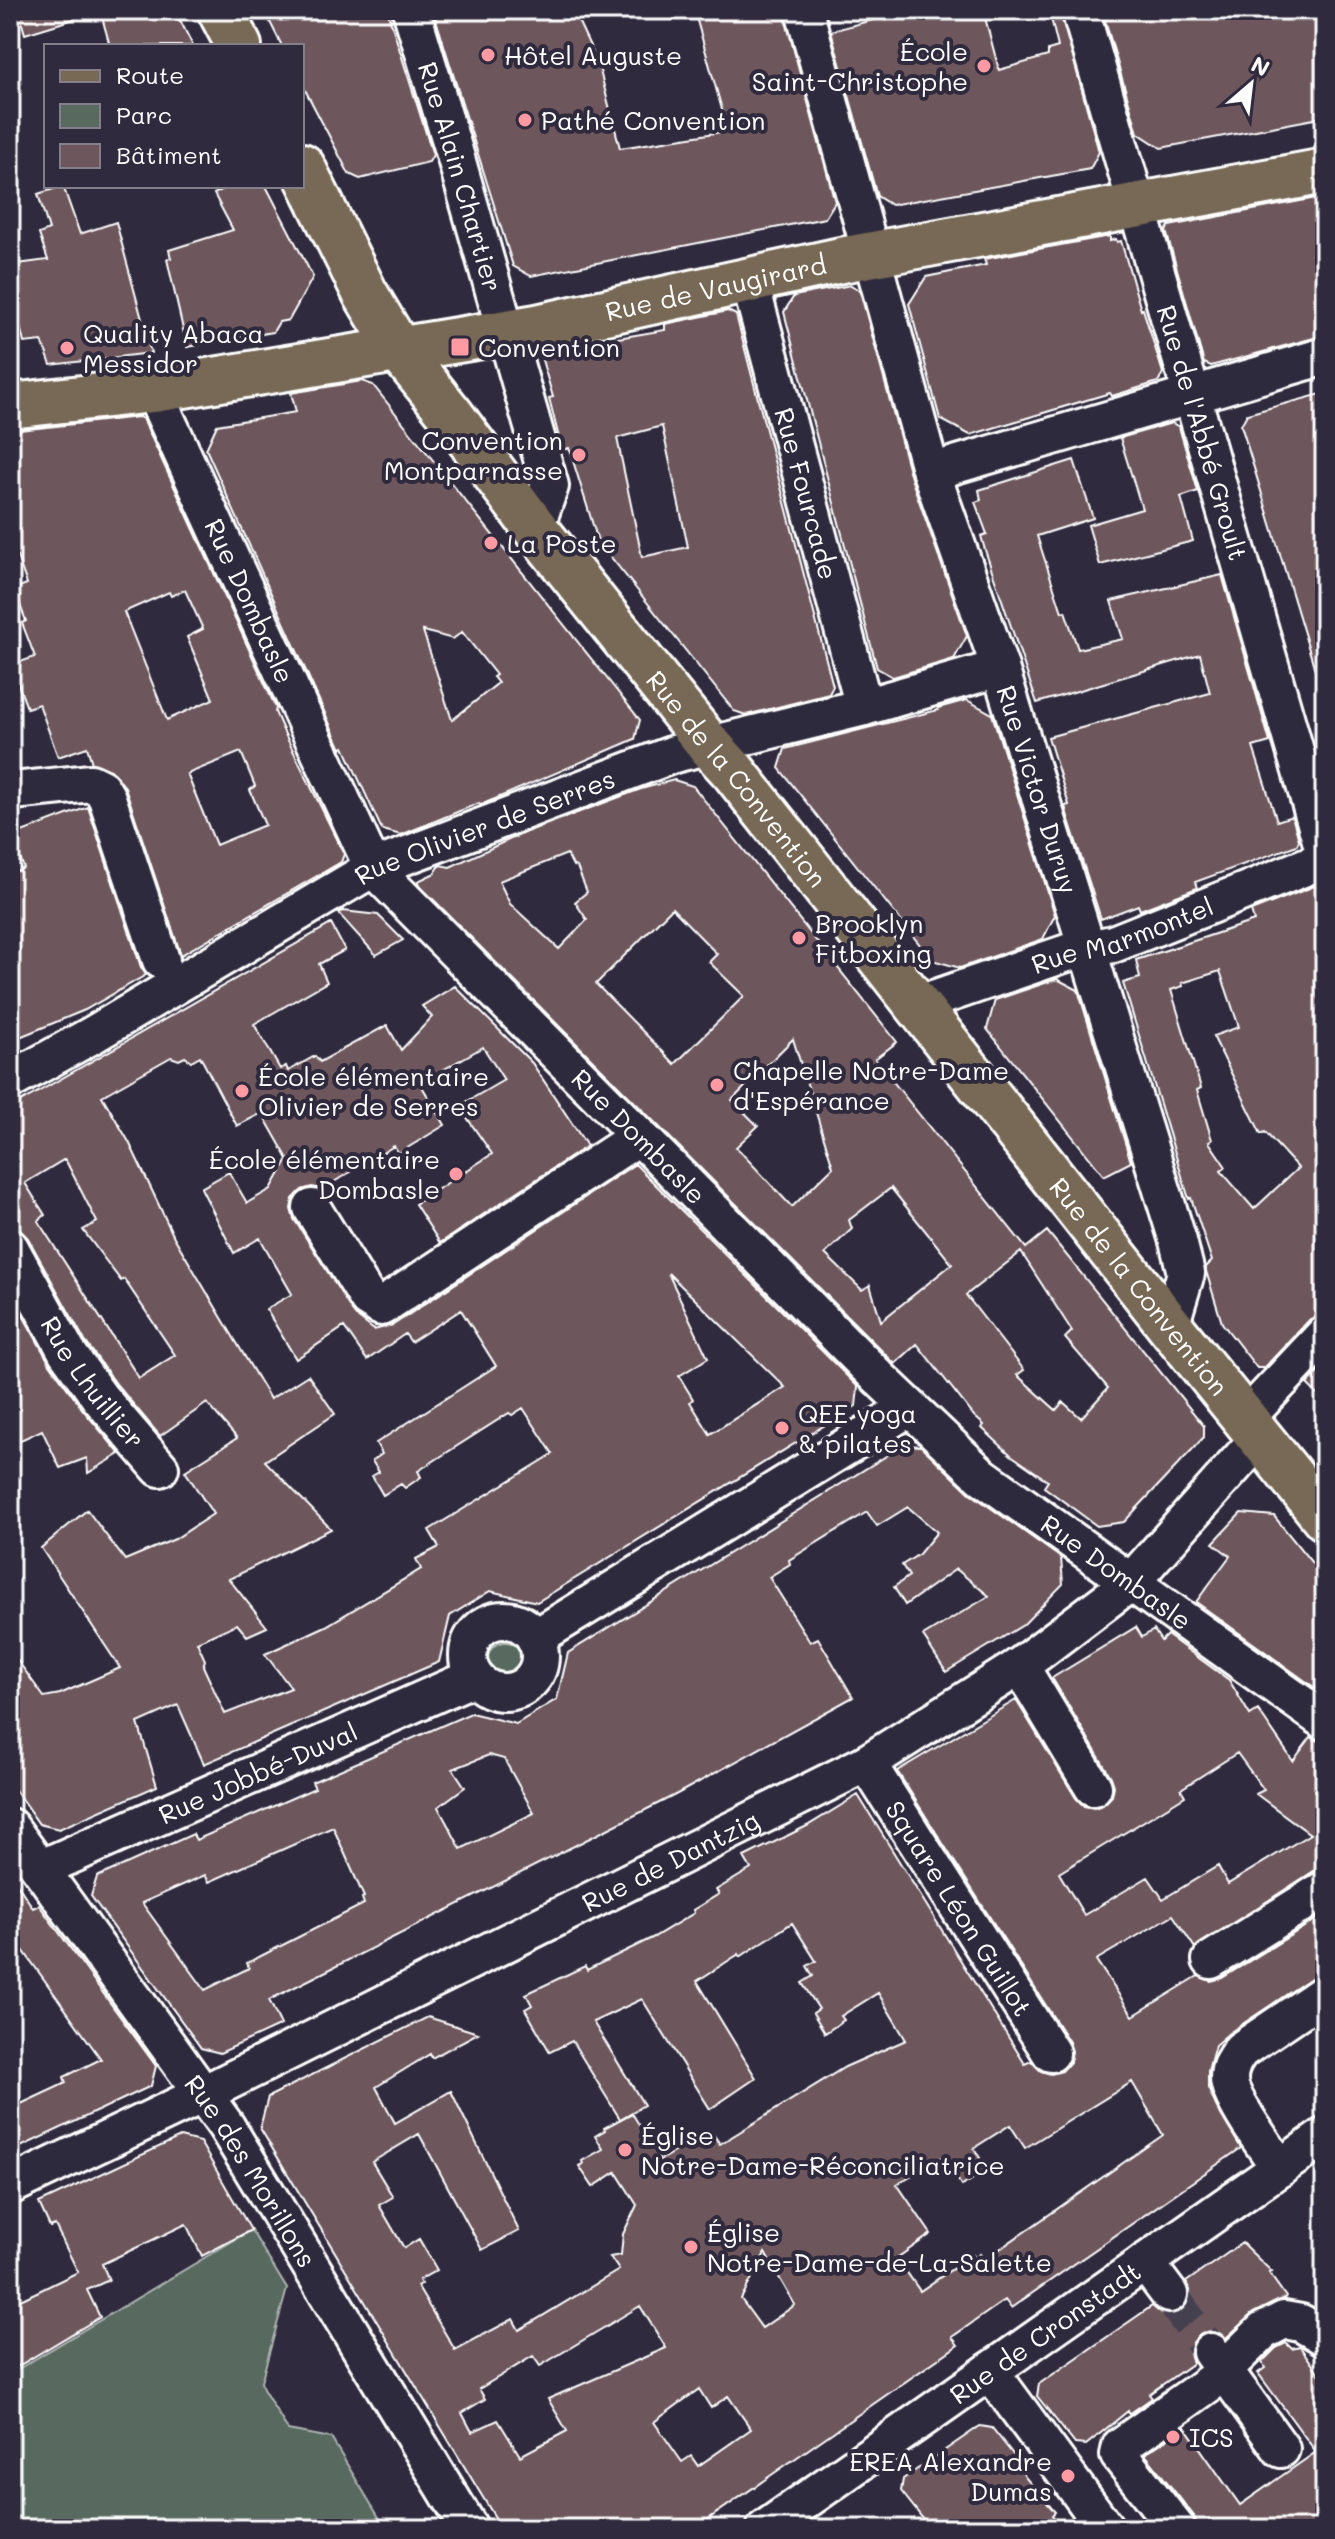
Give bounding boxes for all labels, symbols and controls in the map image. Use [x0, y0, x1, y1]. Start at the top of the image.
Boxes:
place label: École Saint-Christophe [752, 34, 968, 98]
place label: Hôtel Auguste [504, 38, 682, 72]
legend [44, 44, 304, 188]
north arrow [1211, 44, 1291, 124]
marker: Hôtel Auguste [479, 46, 497, 64]
text: N [1246, 49, 1275, 83]
marker: École Saint-Christophe [975, 57, 993, 75]
street label: Rue Alain Chartier [411, 58, 510, 296]
text: Route [116, 59, 184, 90]
text: Parc [116, 99, 172, 130]
place label: Pathé Convention [541, 103, 765, 137]
marker: Pathé Convention [516, 111, 534, 129]
text: Bâtiment [116, 139, 222, 170]
street label: Rue de Vaugirard [602, 247, 829, 328]
street label: Rue de l'Abbé Groult [1150, 301, 1256, 564]
place label: Quality Abaca Messidor [83, 316, 264, 380]
place label: Convention [478, 330, 620, 364]
marker: Convention [449, 336, 471, 358]
marker: Quality Abaca Messidor [58, 339, 76, 357]
street label: Rue Fourcade [767, 404, 846, 583]
place label: Convention Montparnasse [384, 423, 563, 487]
marker: Convention Montparnasse [570, 446, 588, 464]
street label: Rue Dombasle [197, 513, 303, 688]
place label: La Poste [507, 526, 617, 560]
marker: La Poste [482, 534, 500, 552]
street label: Rue de la Convention [639, 663, 835, 894]
street label: Rue Victor Duruy [989, 681, 1086, 898]
street label: Rue Olivier de Serres [348, 761, 620, 892]
street label: Rue Marmontel [1027, 889, 1218, 981]
place label: Brooklyn Fitboxing [815, 906, 932, 970]
marker: Brooklyn Fitboxing [790, 929, 808, 947]
place label: Chapelle Notre-Dame d'Espérance [733, 1053, 1009, 1117]
place label: École élémentaire Olivier de Serres [258, 1059, 489, 1123]
street label: Rue Dombasle [565, 1061, 714, 1211]
marker: Chapelle Notre-Dame d'Espérance [708, 1076, 726, 1094]
marker: École élémentaire Olivier de Serres [233, 1082, 251, 1100]
place label: École élémentaire Dombasle [209, 1142, 440, 1206]
marker: École élémentaire Dombasle [447, 1165, 465, 1183]
street label: Rue de la Convention [1042, 1170, 1236, 1402]
street label: Rue Lhuillier [34, 1310, 153, 1455]
place label: QEE yoga & pilates [798, 1396, 917, 1460]
marker: QEE yoga & pilates [773, 1419, 791, 1437]
street label: Rue Dombasle [1034, 1507, 1199, 1637]
street label: Rue Jobbé-Duval [153, 1714, 363, 1831]
street label: Square Léon Guillot [878, 1794, 1040, 2022]
street label: Rue de Dantzig [576, 1803, 765, 1919]
street label: Rue des Morillons [177, 2068, 324, 2273]
place label: Église Notre-Dame-Réconciliatrice [641, 2118, 1005, 2182]
marker: Église Notre-Dame-Réconciliatrice [616, 2141, 634, 2159]
place label: Église Notre-Dame-de-La-Salette [707, 2215, 1052, 2279]
marker: Église Notre-Dame-de-La-Salette [682, 2238, 700, 2256]
street label: Rue de Cronstadt [943, 2254, 1147, 2411]
place label: ICS [1189, 2420, 1234, 2454]
marker: ICS [1164, 2428, 1182, 2446]
place label: EREA Alexandre Dumas [849, 2444, 1052, 2508]
marker: EREA Alexandre Dumas [1059, 2467, 1077, 2485]

